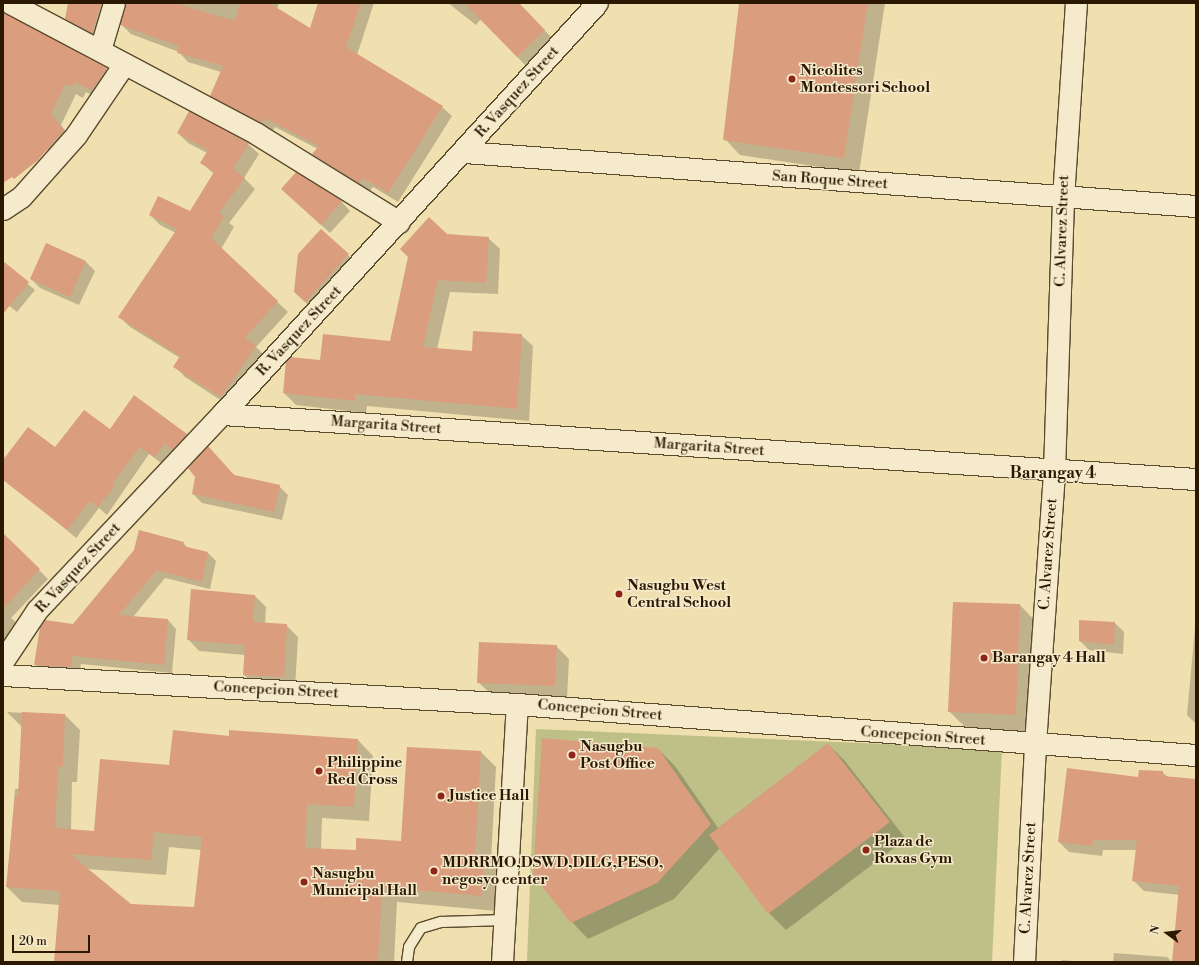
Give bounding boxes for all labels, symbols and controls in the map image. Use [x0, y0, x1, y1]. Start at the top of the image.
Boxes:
street label: R. Vasquez Street [471, 43, 563, 141]
place label: Nicolites Montessori School [800, 61, 930, 96]
marker: Nicolites Montessori School [787, 74, 797, 84]
street label: San Roque Street [771, 167, 889, 193]
street label: C. Alvarez Street [1051, 175, 1073, 287]
street label: R. Vasquez Street [253, 282, 345, 380]
street label: Margarita Street [330, 412, 442, 438]
street label: Margarita Street [653, 434, 765, 460]
district label: Barangay 4 [1010, 463, 1096, 483]
street label: C. Alvarez Street [1035, 497, 1061, 611]
street label: R. Vasquez Street [32, 519, 124, 617]
place label: Nasugbu West Central School [627, 576, 731, 611]
marker: Nasugbu West Central School [614, 589, 624, 599]
place label: Barangay 4 Hall [992, 649, 1106, 667]
marker: Barangay 4 Hall [979, 653, 989, 663]
street label: Concepcion Street [213, 678, 339, 702]
street label: Concepcion Street [537, 696, 663, 724]
street label: Concepcion Street [860, 723, 986, 749]
place label: Nasugbu Post Office [580, 737, 655, 772]
marker: Nasugbu Post Office [567, 750, 577, 760]
place label: Philippine Red Cross [327, 753, 402, 788]
marker: Philippine Red Cross [314, 766, 324, 776]
place label: Justice Hall [449, 787, 529, 805]
marker: Justice Hall [436, 791, 446, 801]
street label: C. Alvarez Street [1016, 822, 1040, 934]
place label: Plaza de Roxas Gym [874, 832, 952, 867]
marker: Plaza de Roxas Gym [861, 845, 871, 855]
place label: MDRRMO,DSWD,DILG,PESO, negosyo center [442, 853, 663, 888]
place label: Nasugbu Municipal Hall [312, 864, 417, 899]
marker: MDRRMO,DSWD,DILG,PESO, negosyo center [429, 866, 439, 876]
marker: Nasugbu Municipal Hall [299, 877, 309, 887]
north arrow [1147, 913, 1187, 953]
text: N [1148, 924, 1163, 936]
scale bar [14, 927, 92, 953]
text: 20 m [19, 934, 47, 949]

